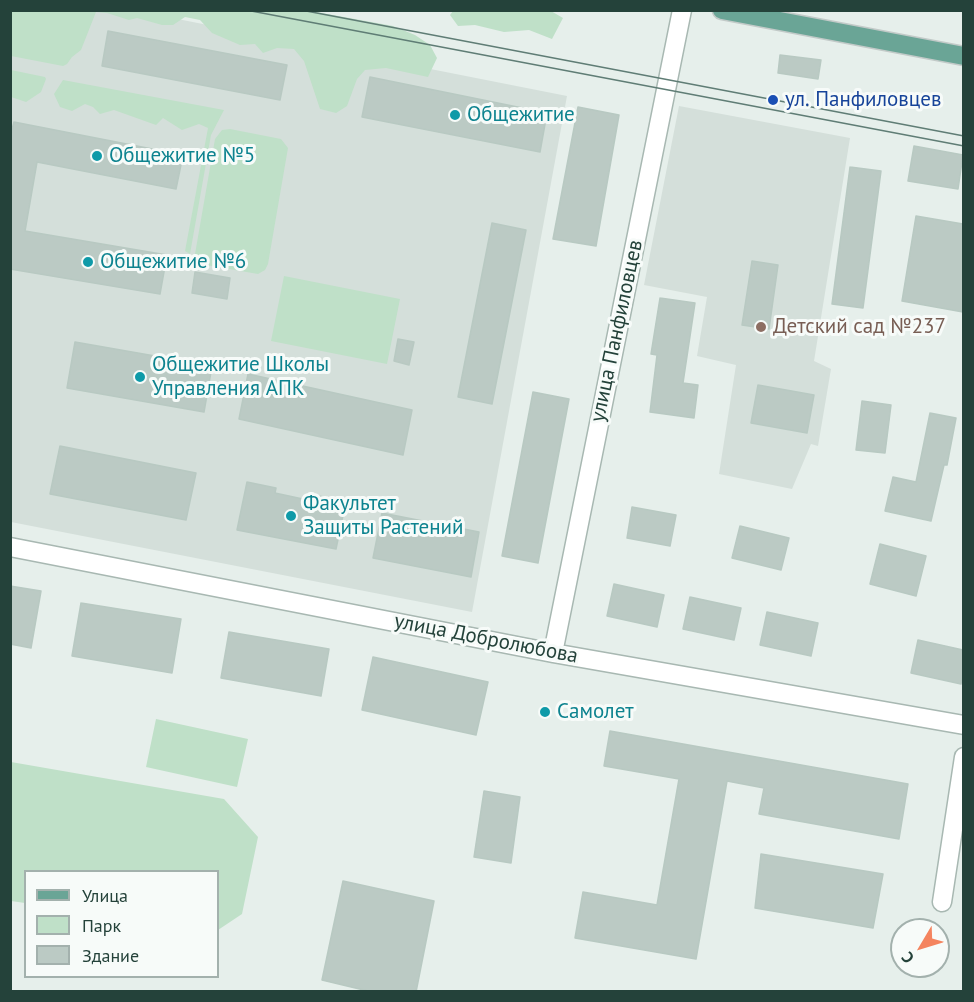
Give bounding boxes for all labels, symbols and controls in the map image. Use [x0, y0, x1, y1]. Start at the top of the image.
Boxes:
place label: ул. Панфиловцев [785, 87, 941, 113]
marker: ул. Панфиловцев [766, 93, 780, 107]
place label: Общежитие [467, 102, 575, 128]
marker: Общежитие [448, 108, 462, 122]
place label: Общежитие №5 [109, 143, 255, 169]
marker: Общежитие №5 [90, 149, 104, 163]
street label: улица Панфиловцев [585, 238, 649, 424]
place label: Общежитие №6 [100, 249, 246, 275]
marker: Общежитие №6 [81, 255, 95, 269]
place label: Детский сад №237 [773, 314, 946, 340]
marker: Детский сад №237 [754, 320, 768, 334]
place label: Общежитие Школы Управления АПК [152, 352, 329, 402]
marker: Общежитие Школы Управления АПК [133, 370, 147, 384]
place label: Факультет Защиты Растений [303, 491, 463, 541]
marker: Факультет Защиты Растений [284, 509, 298, 523]
street label: улица Добролюбова [392, 609, 580, 669]
place label: Самолет [557, 699, 634, 725]
marker: Самолет [538, 705, 552, 719]
legend [24, 870, 219, 978]
text: Улица [82, 884, 128, 907]
text: Парк [82, 914, 121, 937]
north arrow [890, 918, 950, 978]
text: Здание [82, 944, 139, 967]
text: С [897, 948, 918, 968]

